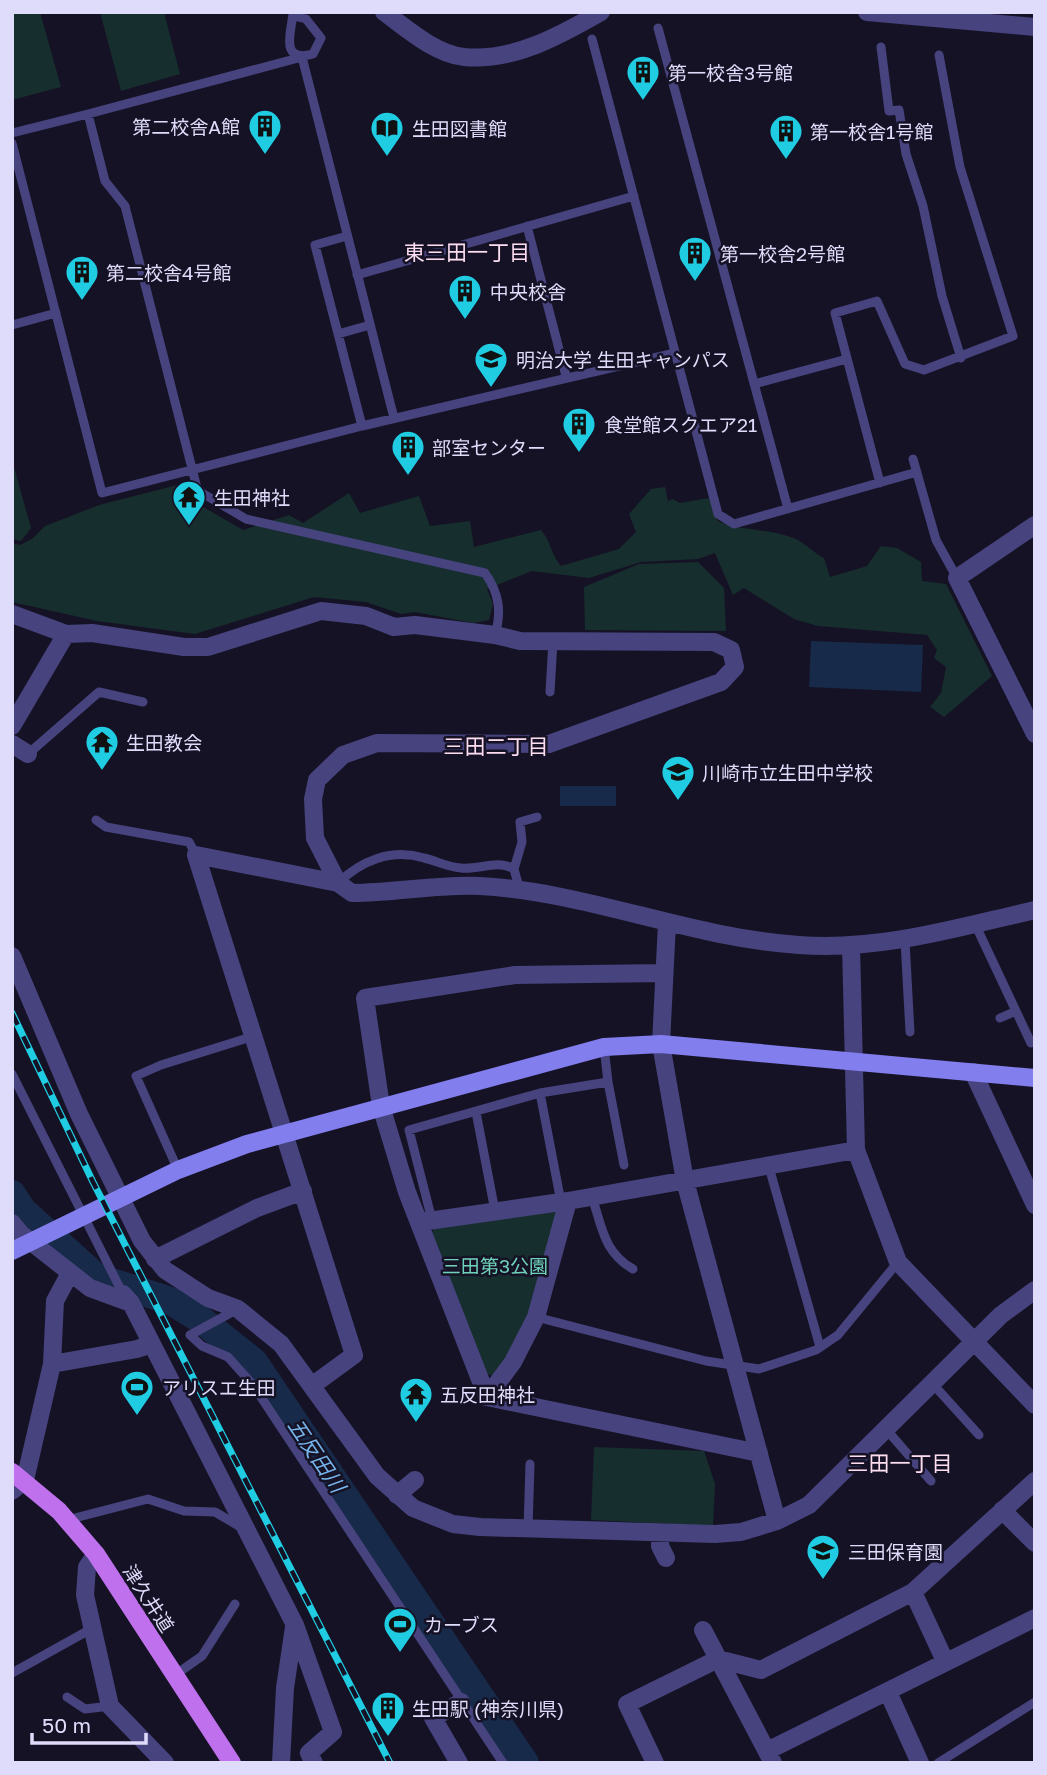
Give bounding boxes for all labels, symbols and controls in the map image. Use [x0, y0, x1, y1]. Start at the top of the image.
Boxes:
building icon: 第一校舎3号館 [624, 53, 662, 102]
place label: 第一校舎3号館 [668, 61, 793, 84]
building icon: 第二校舎A館 [246, 107, 284, 156]
library icon: 生田図書館 [368, 109, 406, 158]
building icon: 第一校舎1号館 [767, 112, 805, 161]
place label: 第二校舎A館 [132, 115, 240, 138]
place label: 生田図書館 [412, 117, 507, 140]
place label: 第一校舎1号館 [810, 120, 933, 143]
building icon: 第一校舎2号館 [676, 234, 714, 283]
district label: 東三田一丁目 [404, 239, 530, 265]
place label: 第一校舎2号館 [720, 242, 845, 265]
building icon: 第二校舎4号館 [63, 253, 101, 302]
place label: 第二校舎4号館 [106, 261, 232, 284]
building icon: 中央校舎 [446, 272, 484, 321]
place label: 中央校舎 [490, 280, 566, 303]
school or university icon: 明治大学 生田キャンパス [472, 340, 510, 389]
place label: 明治大学 生田キャンパス [516, 348, 730, 371]
building icon: 食堂館スクエア21 [560, 405, 598, 454]
place label: 食堂館スクエア21 [604, 413, 757, 436]
building icon: 部室センター [389, 428, 427, 477]
place label: 部室センター [432, 436, 546, 459]
temple icon: 生田神社 [170, 478, 208, 527]
place label: 生田神社 [214, 486, 290, 509]
temple icon: 生田教会 [83, 723, 121, 772]
place label: 生田教会 [126, 731, 202, 754]
district label: 三田二丁目 [444, 733, 549, 759]
school or university icon: 川崎市立生田中学校 [659, 753, 697, 802]
place label: 川崎市立生田中学校 [702, 761, 873, 784]
park label: 三田第3公園 [442, 1254, 548, 1277]
sports icon: アリスエ生田 [118, 1368, 156, 1417]
temple icon: 五反田神社 [397, 1375, 435, 1424]
place label: アリスエ生田 [162, 1376, 276, 1399]
place label: 五反田神社 [440, 1383, 535, 1406]
water label: 五反田川 [283, 1413, 352, 1499]
district label: 三田一丁目 [848, 1450, 953, 1476]
school or university icon: 三田保育園 [804, 1532, 842, 1581]
place label: 三田保育園 [848, 1540, 943, 1563]
street label: 津久井道 [119, 1560, 179, 1636]
sports icon: カーブス [381, 1605, 419, 1654]
place label: カーブス [424, 1613, 499, 1636]
building icon: 生田駅 (神奈川県) [369, 1689, 407, 1738]
place label: 生田駅 (神奈川県) [412, 1697, 564, 1720]
scale bar [32, 1702, 145, 1746]
text: 50 m [42, 1712, 91, 1738]

